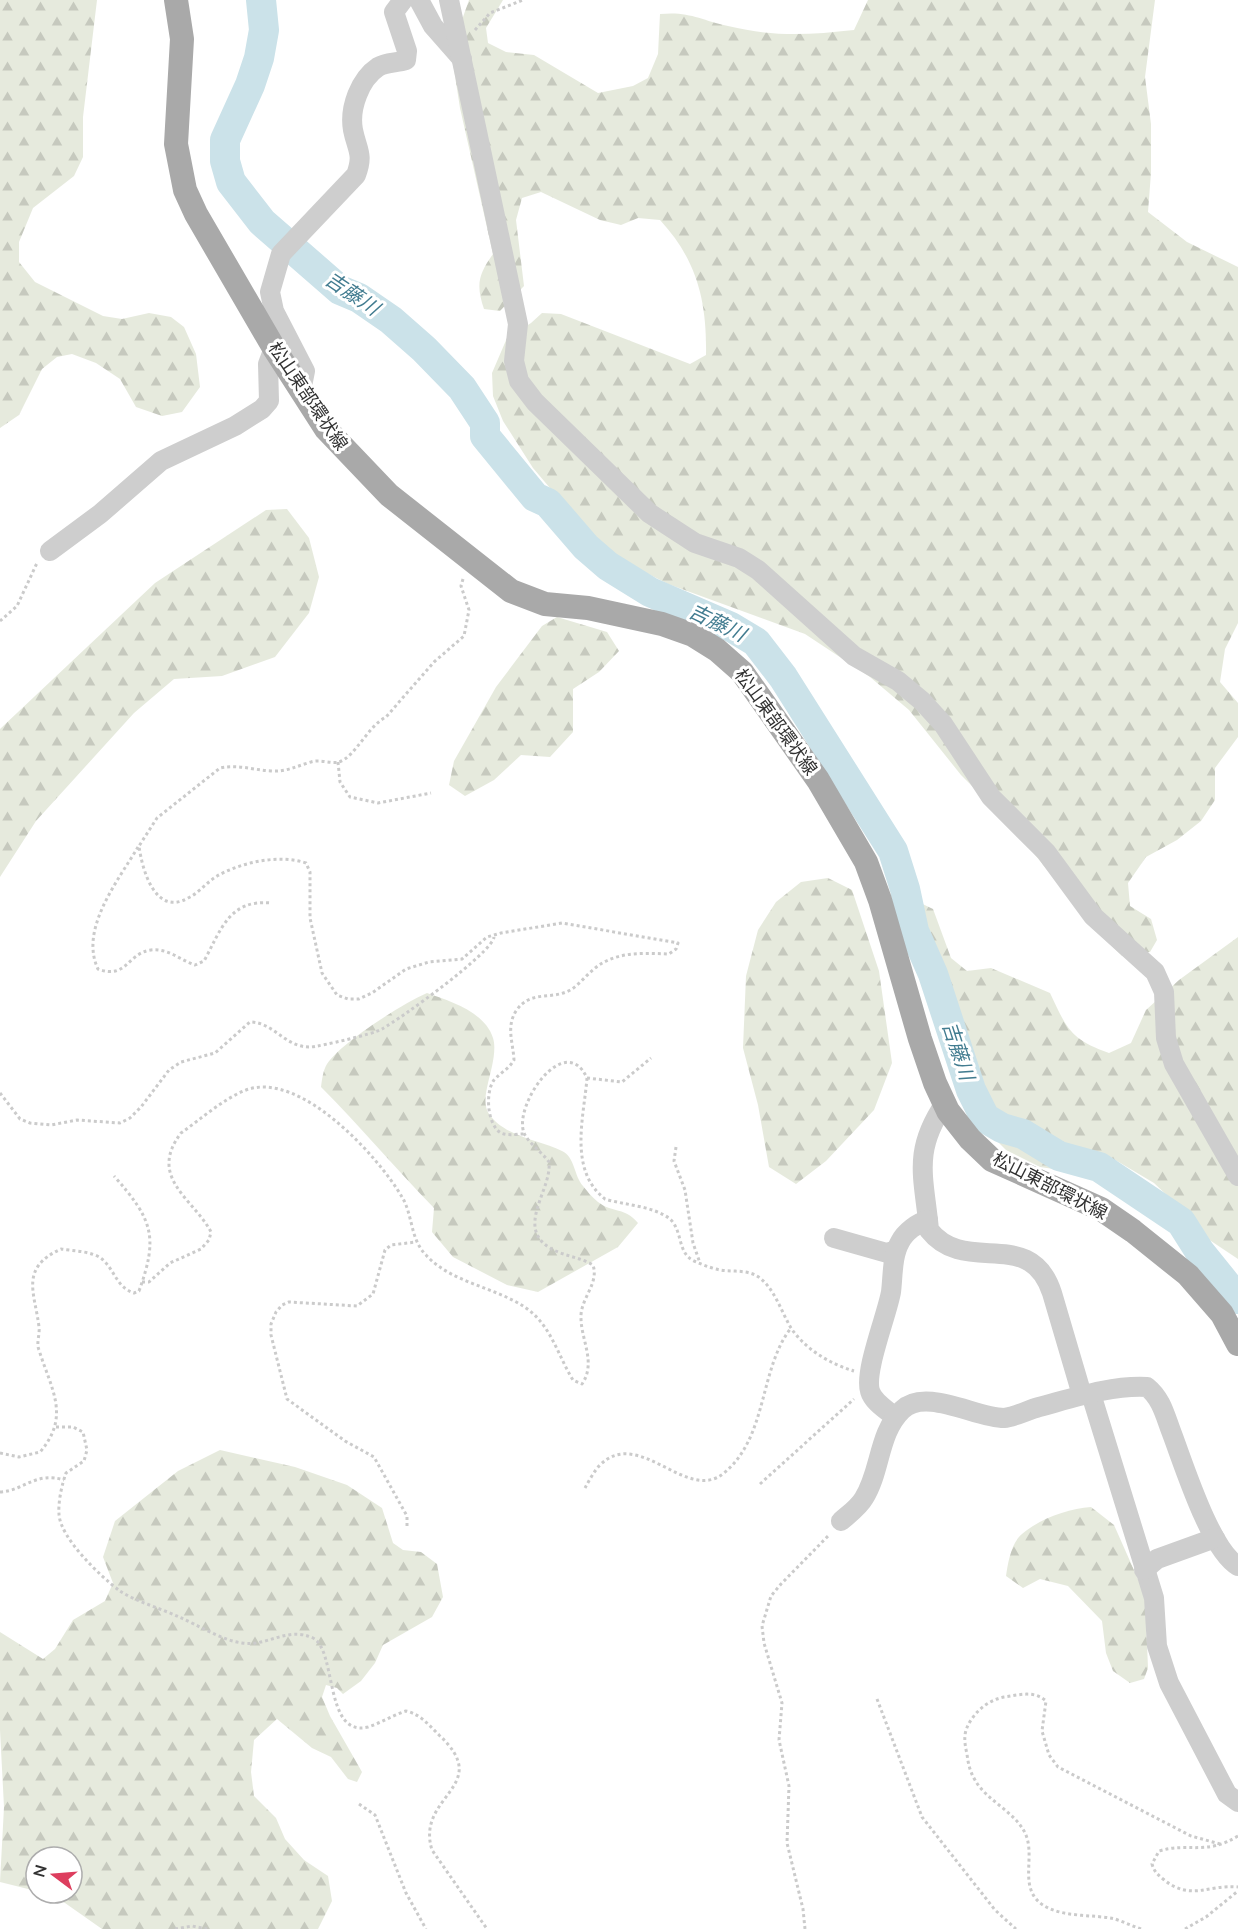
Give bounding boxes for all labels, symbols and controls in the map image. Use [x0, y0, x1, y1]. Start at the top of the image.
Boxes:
water label: 吉藤川 [320, 266, 386, 323]
street label: 松山東部環状線 [263, 337, 353, 455]
water label: 吉藤川 [684, 598, 752, 649]
street label: 松山東部環状線 [729, 664, 823, 780]
water label: 吉藤川 [936, 1018, 981, 1086]
street label: 松山東部環状線 [988, 1147, 1112, 1225]
north arrow [24, 1845, 84, 1905]
text: N [28, 1862, 53, 1880]

